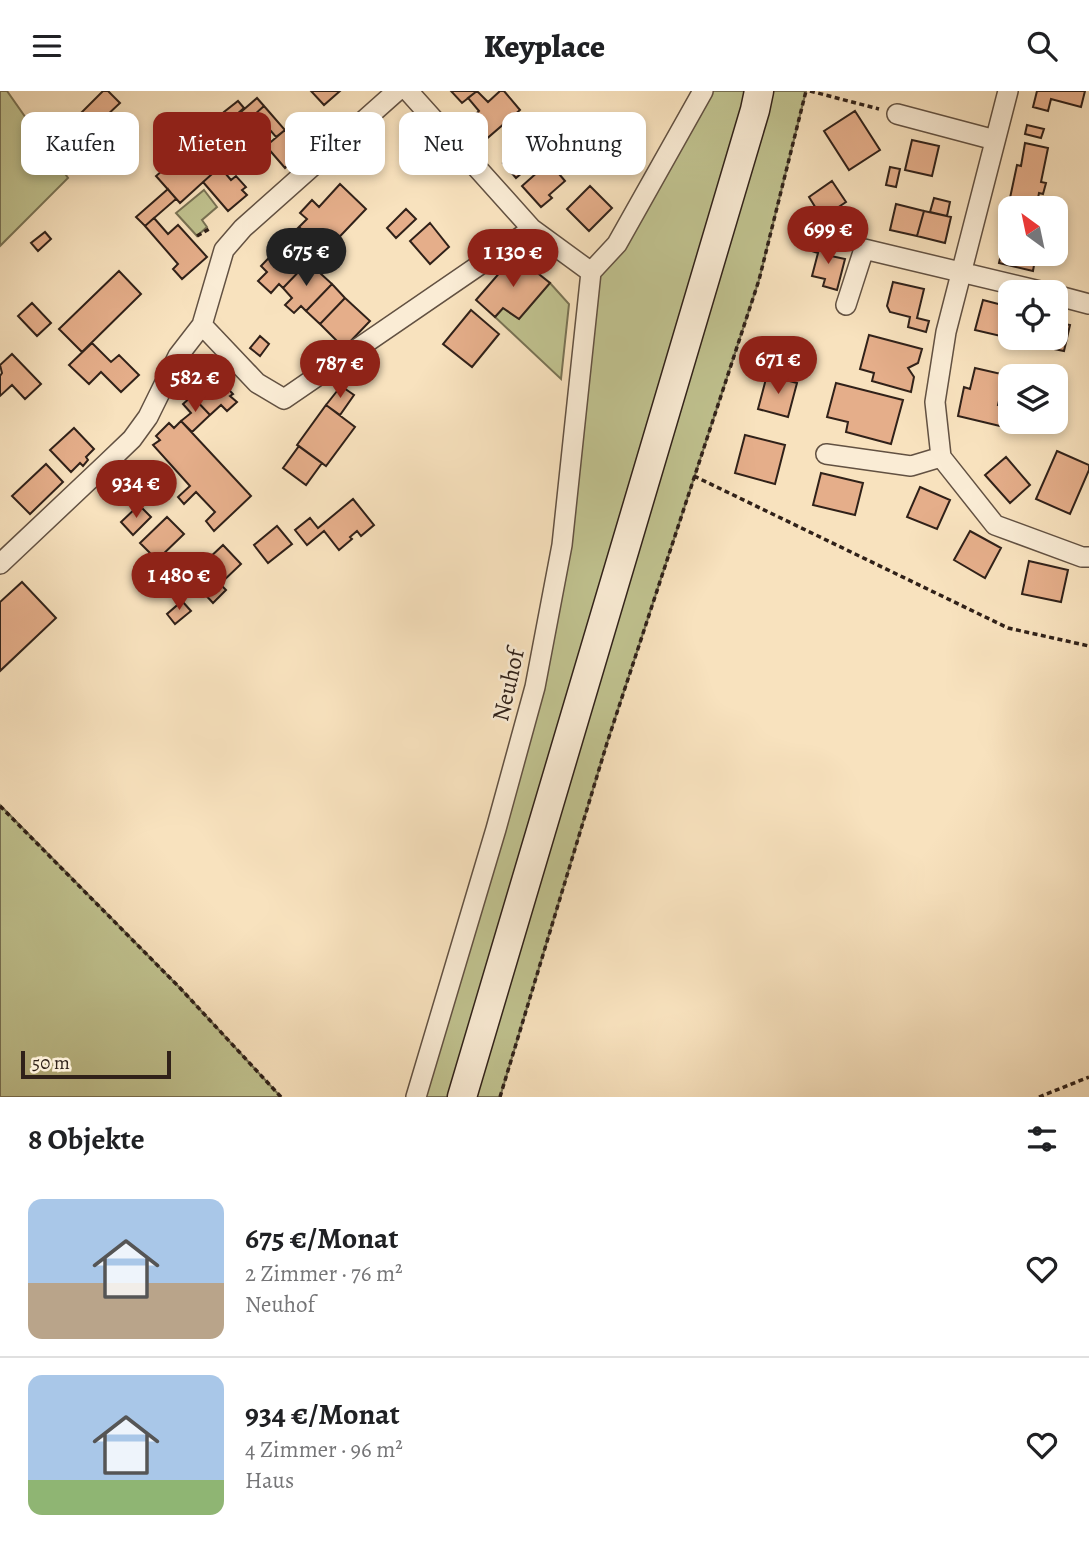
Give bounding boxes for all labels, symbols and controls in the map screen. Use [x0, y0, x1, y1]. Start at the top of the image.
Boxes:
text: Keyplace [484, 24, 605, 68]
icon: menu [28, 27, 66, 65]
icon: search [1023, 27, 1061, 65]
chip: Kaufen [21, 112, 139, 175]
chip: Mieten [153, 112, 271, 175]
chip: Filter [285, 112, 385, 175]
chip: Neu [399, 112, 488, 175]
chip: Wohnung [502, 112, 646, 175]
north arrow [998, 196, 1068, 266]
map controls [998, 196, 1068, 434]
pin: 699 € [779, 207, 877, 266]
text: 699 € [803, 213, 853, 244]
pin: 675 € [257, 229, 355, 288]
pin: 1 130 € [448, 229, 578, 289]
text: 675 € [282, 235, 330, 266]
text: 1 130 € [483, 236, 543, 267]
button: locate [998, 280, 1068, 350]
pin: 671 € [729, 337, 827, 396]
pin: 787 € [291, 341, 389, 400]
text: 671 € [755, 343, 801, 374]
text: 787 € [316, 347, 364, 378]
pin: 582 € [146, 355, 244, 414]
text: 582 € [170, 361, 220, 392]
button: layers [998, 364, 1068, 434]
pin: 934 € [87, 461, 185, 520]
text: 934 € [112, 467, 160, 498]
pin: 1 480 € [114, 553, 244, 612]
text: 1 480 € [148, 559, 210, 590]
street label: Neuhof [484, 643, 533, 724]
scale bar [21, 1048, 172, 1080]
text: 50 m [32, 1050, 70, 1076]
text: 8 Objekte [28, 1119, 145, 1159]
icon: filters [1023, 1120, 1061, 1158]
text: 675 €/Monat [245, 1218, 399, 1258]
icon: home [84, 1227, 168, 1311]
icon: heart [1023, 1250, 1061, 1288]
text: 2 Zimmer · 76 m² [245, 1258, 403, 1289]
text: Neuhof [245, 1289, 315, 1320]
text: 934 €/Monat [245, 1394, 400, 1434]
icon: home [84, 1403, 168, 1487]
icon: heart [1023, 1426, 1061, 1464]
text: 4 Zimmer · 96 m² [245, 1434, 403, 1465]
text: Haus [245, 1465, 294, 1496]

